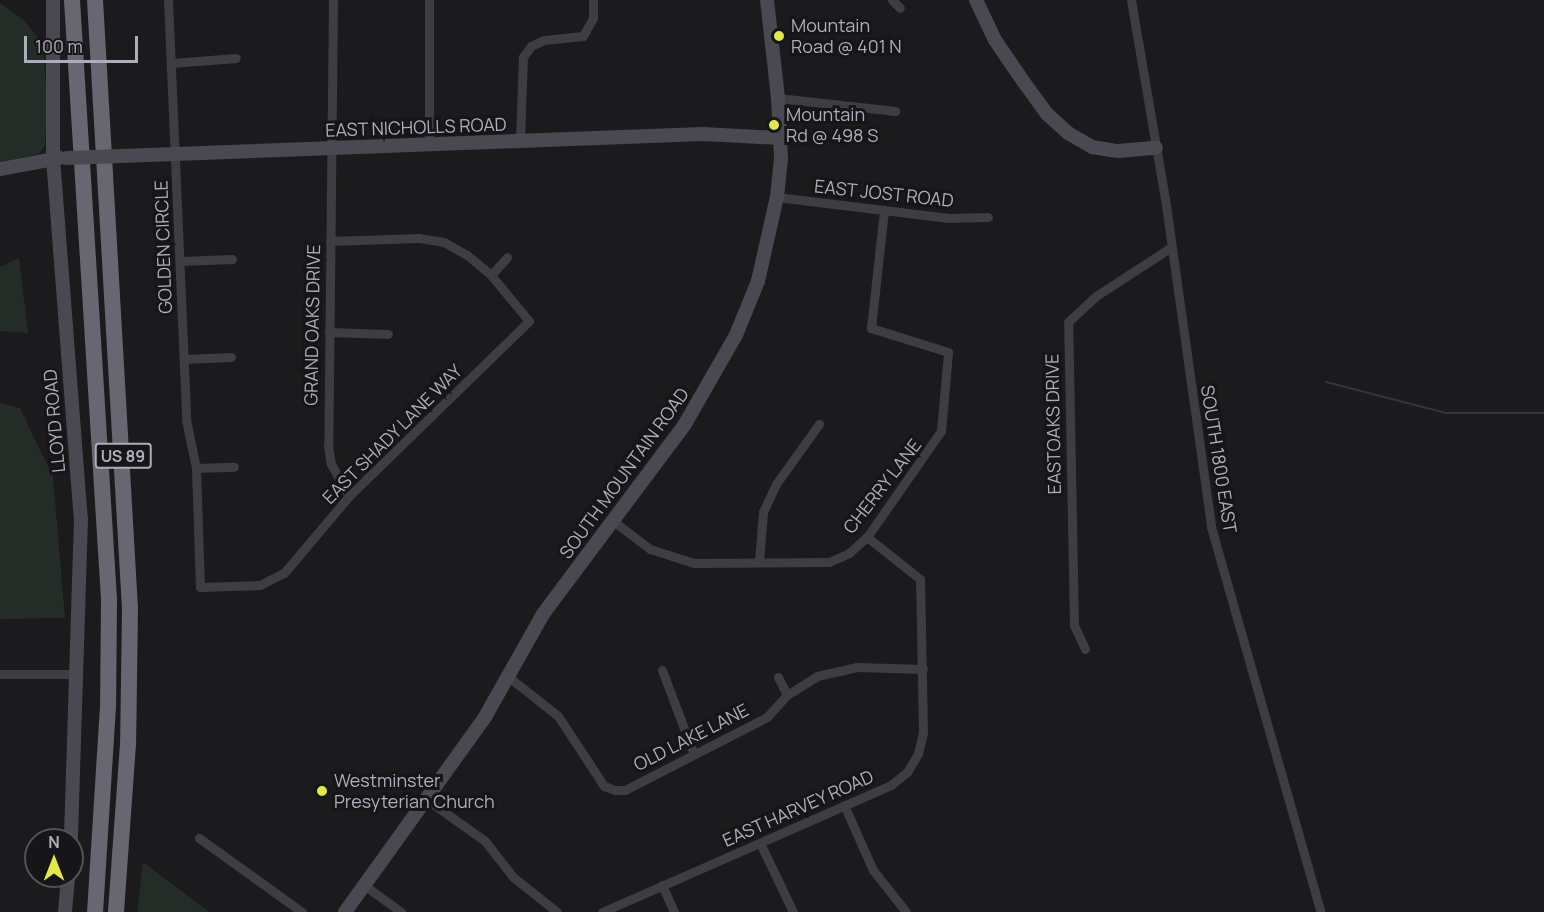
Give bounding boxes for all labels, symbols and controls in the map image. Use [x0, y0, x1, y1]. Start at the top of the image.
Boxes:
place label: Mountain Road @ 401 N [791, 15, 902, 57]
scale bar [27, 24, 141, 62]
marker: Mountain Road @ 401 N [772, 29, 786, 43]
text: 100 m [35, 34, 83, 58]
place label: Mountain Rd @ 498 S [786, 104, 878, 146]
street label: EAST NICHOLLS ROAD [325, 113, 507, 141]
marker: Mountain Rd @ 498 S [767, 118, 781, 132]
street label: EAST JOST ROAD [813, 175, 955, 211]
street label: GOLDEN CIRCLE [150, 180, 176, 314]
street label: GRAND OAKS DRIVE [300, 244, 324, 406]
street label: EASTOAKS DRIVE [1041, 353, 1065, 495]
street label: EAST SHADY LANE WAY [317, 359, 467, 509]
street label: LLOYD ROAD [39, 368, 69, 474]
street label: SOUTH MOUNTAIN ROAD [555, 383, 693, 563]
street label: SOUTH 1800 EAST [1197, 383, 1241, 535]
street label: CHERRY LANE [838, 434, 926, 538]
road number: US 89 [94, 443, 152, 469]
street label: OLD LAKE LANE [630, 699, 752, 775]
street label: EAST HARVEY ROAD [719, 765, 877, 851]
place label: Westminster Presyterian Church [334, 770, 495, 812]
marker: Westminster Presyterian Church [315, 784, 329, 798]
north arrow [24, 828, 84, 888]
text: N [48, 831, 60, 853]

